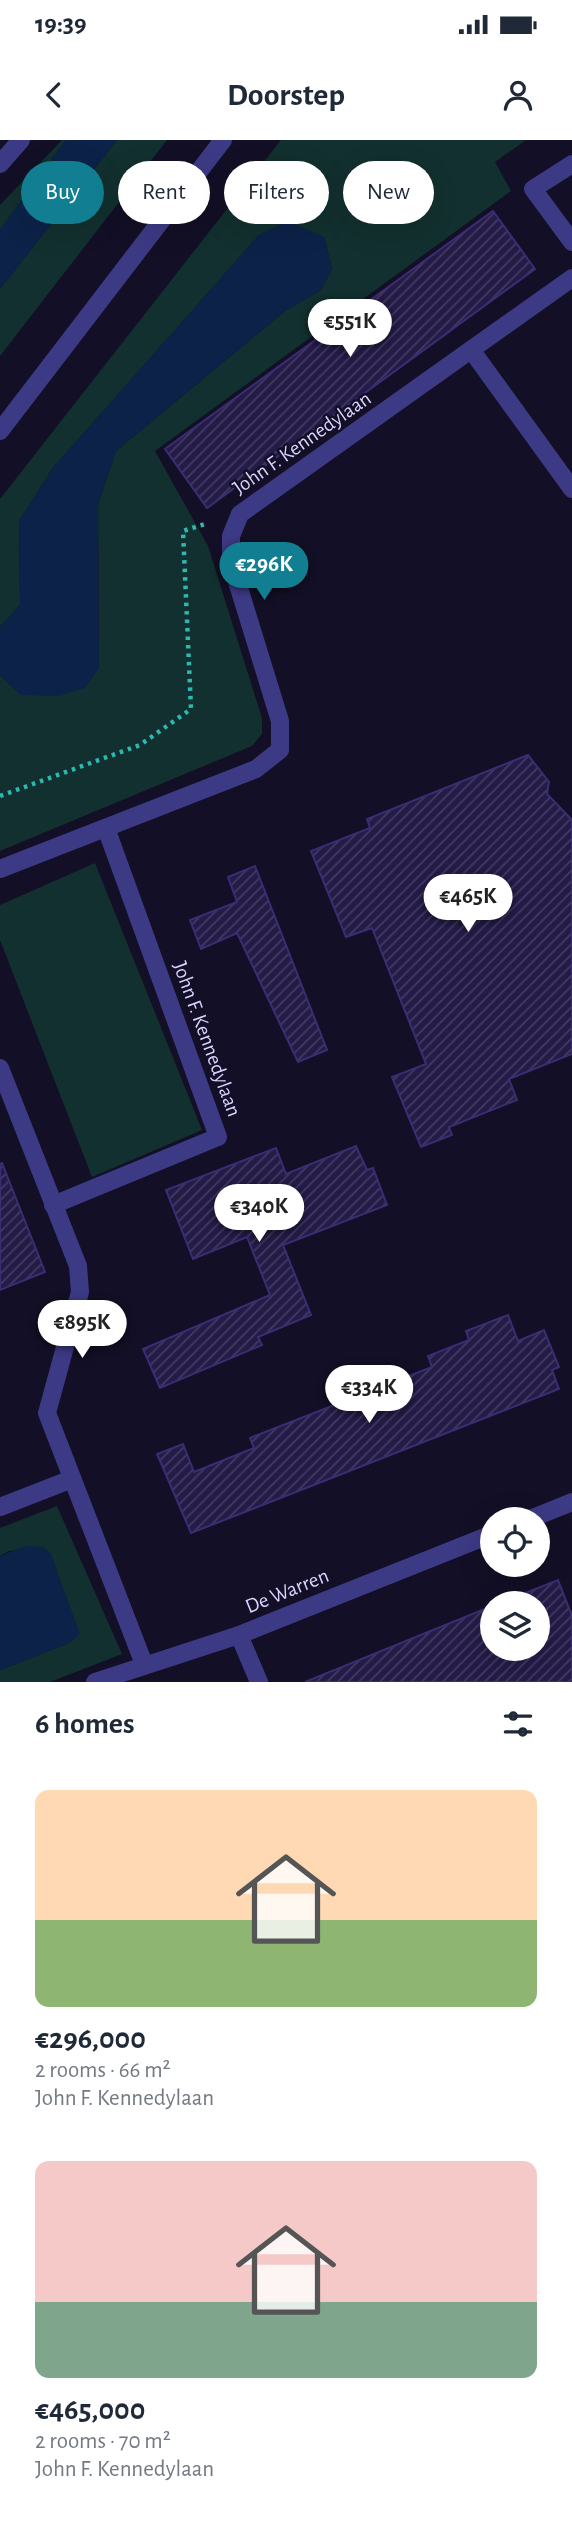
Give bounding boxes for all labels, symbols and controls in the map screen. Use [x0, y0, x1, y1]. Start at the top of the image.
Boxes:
text: 19:39 [35, 11, 87, 37]
icon: back [35, 76, 73, 114]
icon: person [499, 76, 537, 114]
text: Doorstep [227, 79, 345, 111]
chip: Buy [21, 161, 104, 224]
chip: Rent [118, 161, 210, 224]
chip: Filters [224, 161, 329, 224]
chip: New [343, 161, 434, 224]
pin: €551K [301, 300, 399, 359]
text: €551K [324, 310, 376, 333]
street label: John F. Kennedylaan [229, 388, 375, 498]
pin: €296K [215, 542, 313, 602]
text: €296K [235, 553, 293, 576]
pin: €465K [419, 874, 517, 934]
text: €465K [440, 885, 496, 908]
street label: John F. Kennedylaan [169, 959, 245, 1119]
pin: €340K [210, 1184, 308, 1244]
text: €340K [230, 1195, 288, 1218]
pin: €895K [33, 1300, 131, 1360]
text: €895K [54, 1311, 110, 1334]
pin: €334K [320, 1366, 418, 1425]
text: €334K [341, 1376, 397, 1399]
map controls [480, 1507, 550, 1661]
button: locate [480, 1507, 550, 1577]
street label: De Warren [242, 1565, 332, 1617]
button: layers [480, 1591, 550, 1661]
icon: filters [499, 1705, 537, 1743]
text: 6 homes [35, 1709, 135, 1739]
icon: home [223, 1836, 349, 1962]
text: €296,000 [35, 2024, 146, 2054]
text: 2 rooms · 66 m² [35, 2059, 171, 2082]
text: John F. Kennedylaan [35, 2087, 214, 2110]
icon: home [223, 2207, 349, 2333]
text: €465,000 [35, 2395, 145, 2425]
text: 2 rooms · 70 m² [35, 2430, 171, 2453]
text: John F. Kennedylaan [35, 2458, 214, 2481]

